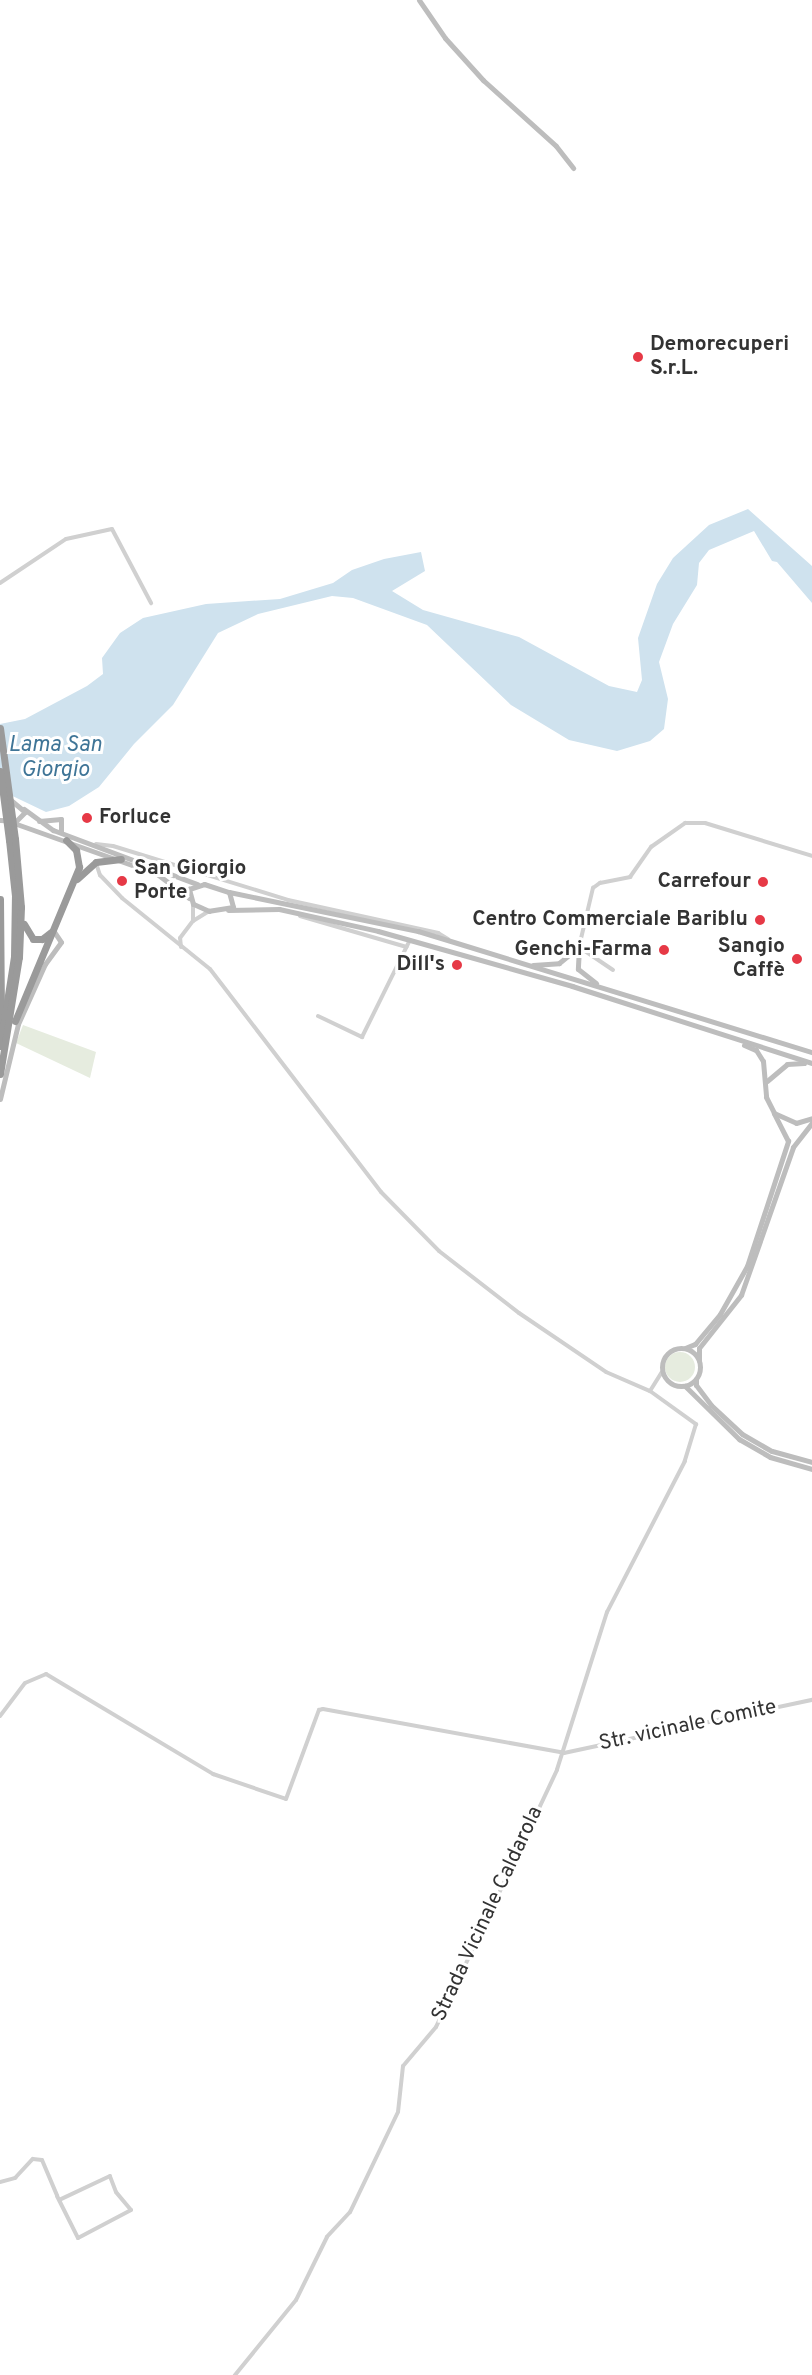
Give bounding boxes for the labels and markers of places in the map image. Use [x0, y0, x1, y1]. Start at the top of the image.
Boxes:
place label: Demorecuperi S.r.L. [650, 332, 789, 382]
marker: Demorecuperi S.r.L. [631, 350, 645, 364]
place label: Forluce [99, 805, 171, 831]
marker: Forluce [80, 811, 94, 825]
place label: San Giorgio Porte [134, 856, 247, 906]
place label: Carrefour [657, 869, 751, 895]
marker: San Giorgio Porte [115, 874, 129, 888]
marker: Carrefour [756, 875, 770, 889]
place label: Centro Commerciale Bariblu [472, 907, 748, 933]
marker: Centro Commerciale Bariblu [753, 913, 767, 927]
place label: Sangio Caffè [718, 934, 785, 984]
place label: Genchi-Farma [514, 937, 652, 963]
marker: Genchi-Farma [657, 943, 671, 957]
place label: Dill's [396, 952, 445, 978]
marker: Sangio Caffè [790, 952, 804, 966]
marker: Dill's [450, 958, 464, 972]

